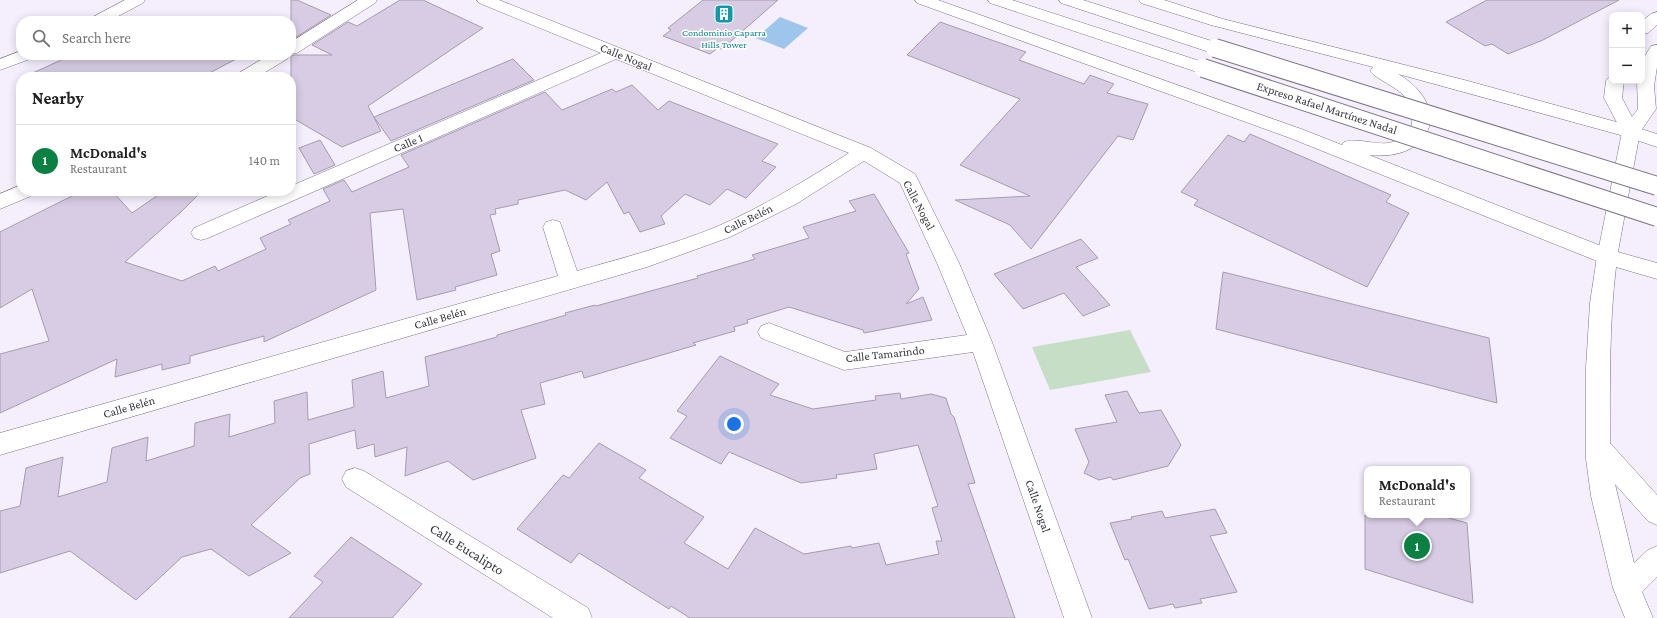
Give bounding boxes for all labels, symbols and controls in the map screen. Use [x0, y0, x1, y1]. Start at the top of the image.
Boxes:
building icon: Condominio Caparra Hills Tower [713, 3, 735, 25]
map controls [1609, 12, 1645, 84]
button: + [1609, 12, 1645, 48]
search box [16, 16, 296, 60]
icon: search [30, 27, 52, 49]
place label: Condominio Caparra Hills Tower [682, 27, 766, 50]
text: Search here [62, 30, 131, 46]
street label: Calle Nogal [598, 40, 654, 74]
button: − [1609, 48, 1645, 84]
street label: Expreso Rafael Martínez Nadal [1255, 79, 1399, 137]
text: Nearby [32, 89, 84, 108]
street label: Calle 1 [391, 131, 425, 155]
text: McDonald's [70, 145, 147, 161]
text: 1 [43, 153, 47, 168]
text: 140 m [249, 153, 280, 168]
text: Restaurant [70, 161, 127, 176]
street label: Calle Nogal [900, 178, 938, 232]
street label: Calle Belén [721, 201, 775, 237]
street label: Calle Belén [413, 304, 468, 332]
street label: Calle Tamarindo [845, 343, 925, 365]
street label: Calle Belén [102, 393, 157, 421]
your location [724, 414, 744, 434]
popup [1364, 466, 1470, 518]
text: McDonald's [1379, 477, 1455, 493]
street label: Calle Nogal [1022, 478, 1054, 534]
text: Restaurant [1379, 493, 1435, 508]
street label: Calle Eucalipto [427, 520, 507, 578]
pin: 1 [1404, 531, 1430, 561]

